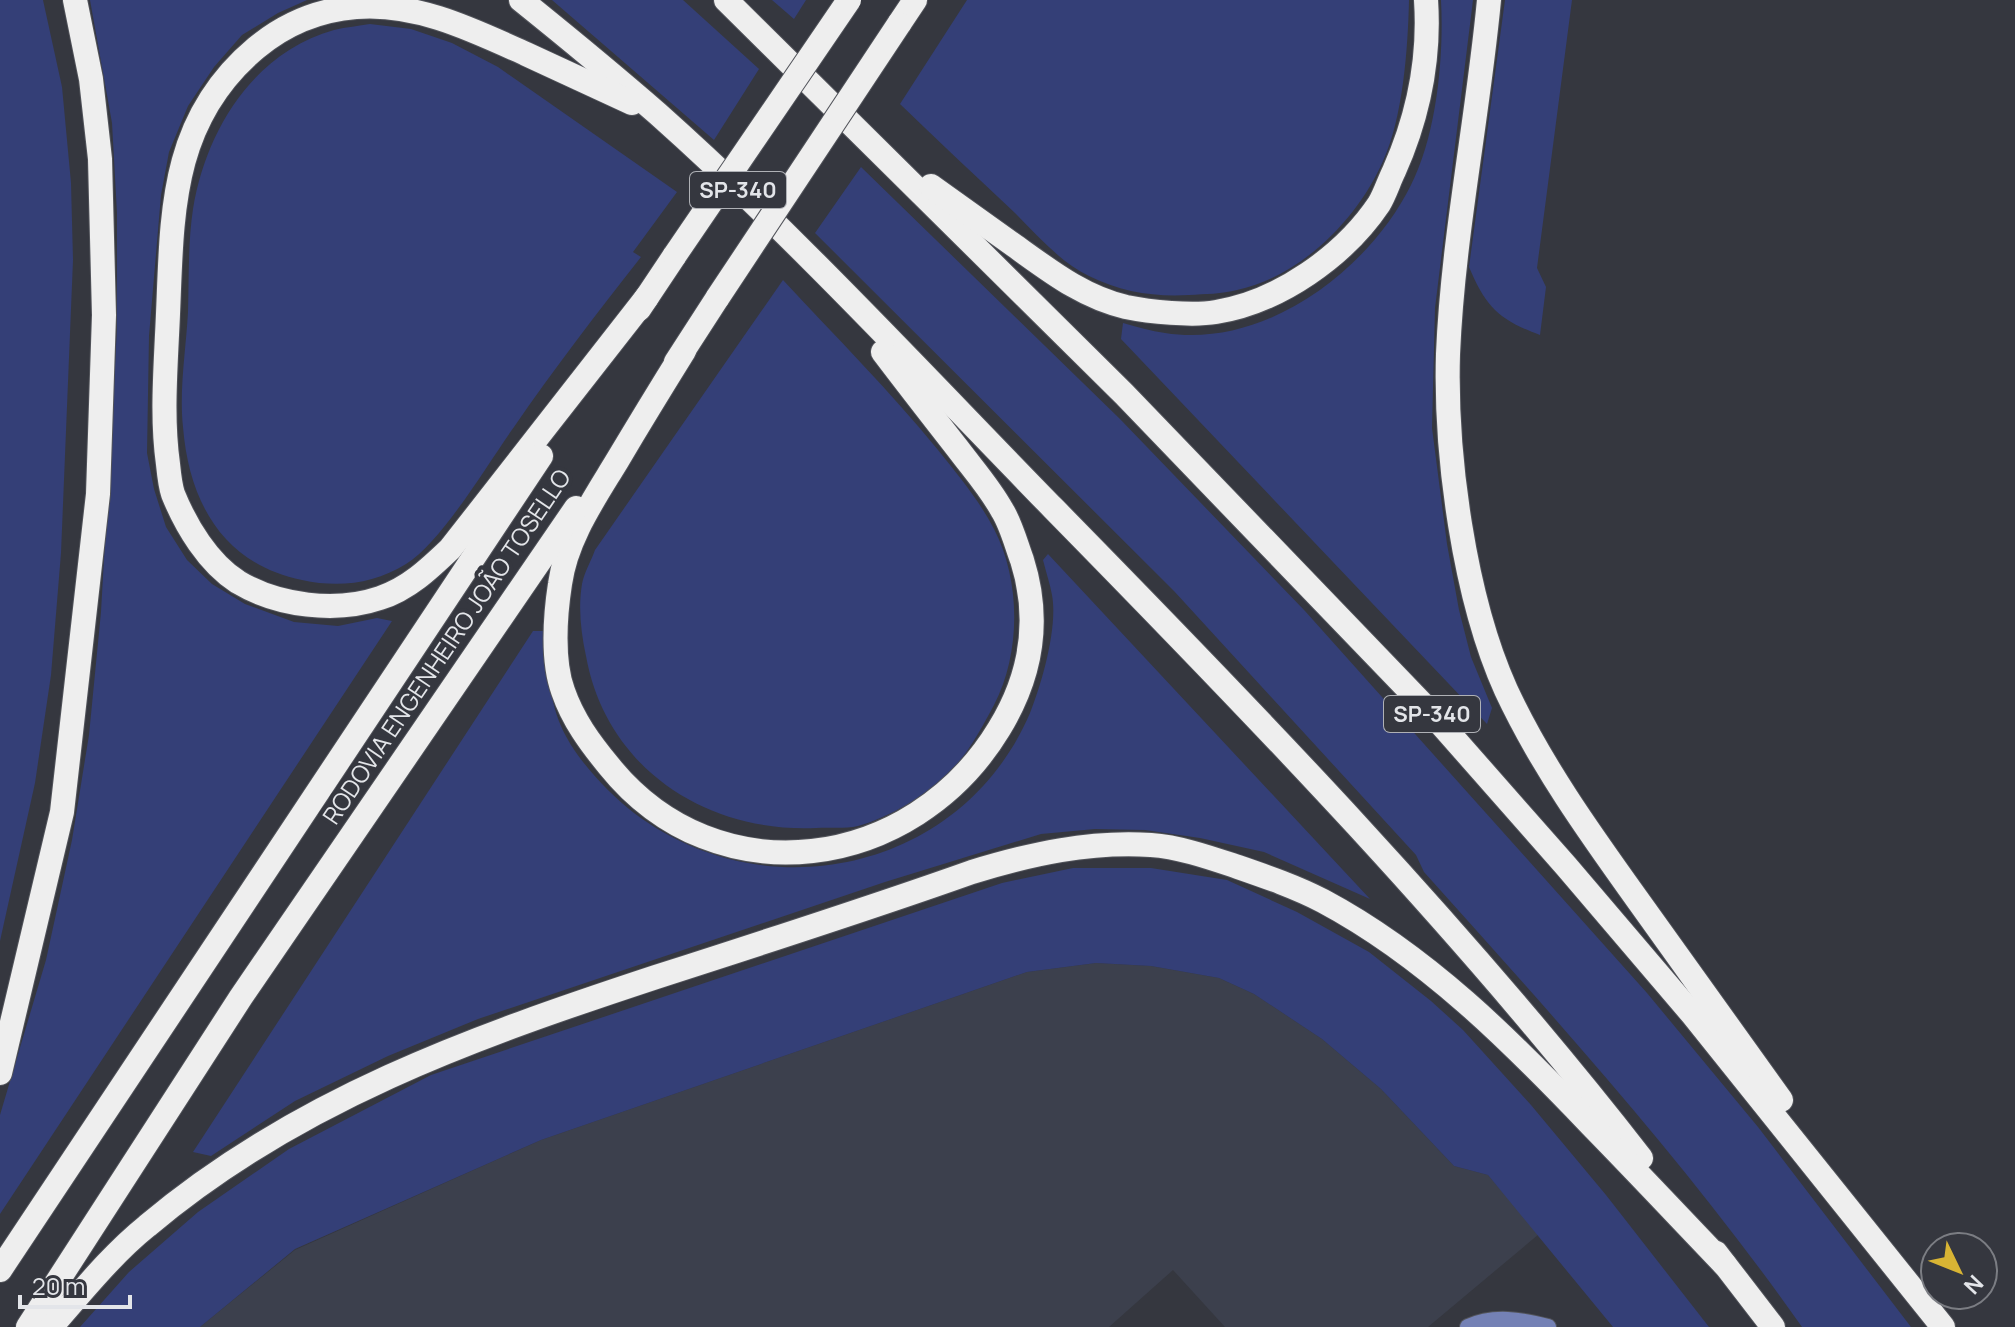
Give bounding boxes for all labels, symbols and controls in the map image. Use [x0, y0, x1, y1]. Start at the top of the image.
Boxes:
road number: SP-340 [690, 172, 786, 208]
street label: RODOVIA ENGENHEIRO JOÃO TOSELLO [314, 462, 577, 830]
road number: SP-340 [1384, 696, 1480, 732]
north arrow [1919, 1231, 1999, 1311]
scale bar [20, 1259, 130, 1309]
text: 20 m [32, 1269, 85, 1302]
text: N [1957, 1269, 1990, 1301]

